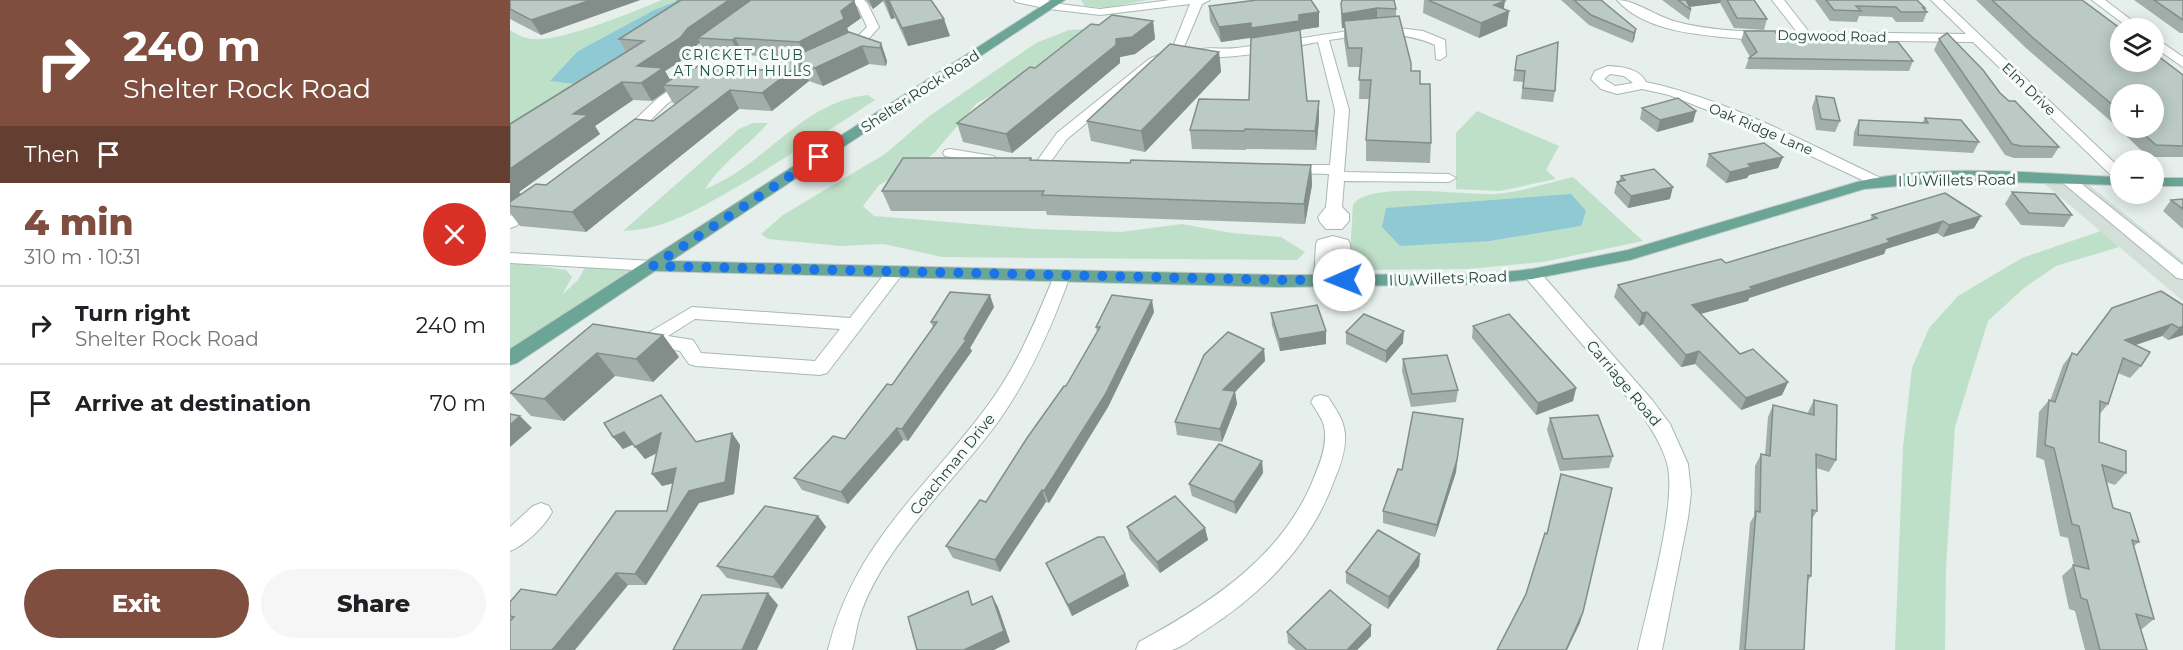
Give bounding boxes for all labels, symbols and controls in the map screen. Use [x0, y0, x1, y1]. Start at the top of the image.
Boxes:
map controls [2110, 18, 2164, 204]
button: layers [2110, 18, 2164, 72]
text: 240 m [123, 20, 261, 72]
icon: right [24, 24, 102, 102]
street label: Dogwood Road [1777, 26, 1887, 46]
street label: Shelter Rock Road [857, 45, 983, 137]
district label: CRICKET CLUB AT NORTH HILLS [673, 46, 813, 80]
street label: Elm Drive [1998, 59, 2060, 119]
text: Shelter Rock Road [123, 72, 371, 105]
button: + [2110, 84, 2164, 138]
street label: Oak Ridge Lane [1706, 99, 1816, 159]
pin [793, 131, 844, 182]
icon: arrive [92, 138, 125, 171]
icon: arrive [802, 140, 835, 173]
text: Then [24, 141, 80, 168]
button: − [2110, 150, 2164, 204]
street label: I U Willets Road [1898, 169, 2016, 191]
text: 4 min [24, 200, 134, 244]
button: close [423, 203, 486, 266]
text: 310 m · 10:31 [24, 245, 141, 269]
position arrow [1312, 248, 1376, 312]
street label: I U Willets Road [1389, 266, 1507, 290]
text: Turn right [75, 300, 190, 327]
icon: right [24, 309, 57, 342]
text: 240 m [416, 312, 486, 339]
text: Shelter Rock Road [75, 327, 259, 351]
street label: Carriage Road [1582, 336, 1666, 430]
icon: arrive [24, 387, 57, 420]
text: Arrive at destination [75, 390, 311, 417]
text: 70 m [430, 390, 486, 417]
street label: Coachman Drive [905, 409, 999, 519]
button: Exit [24, 569, 249, 638]
button: Share [261, 569, 486, 638]

